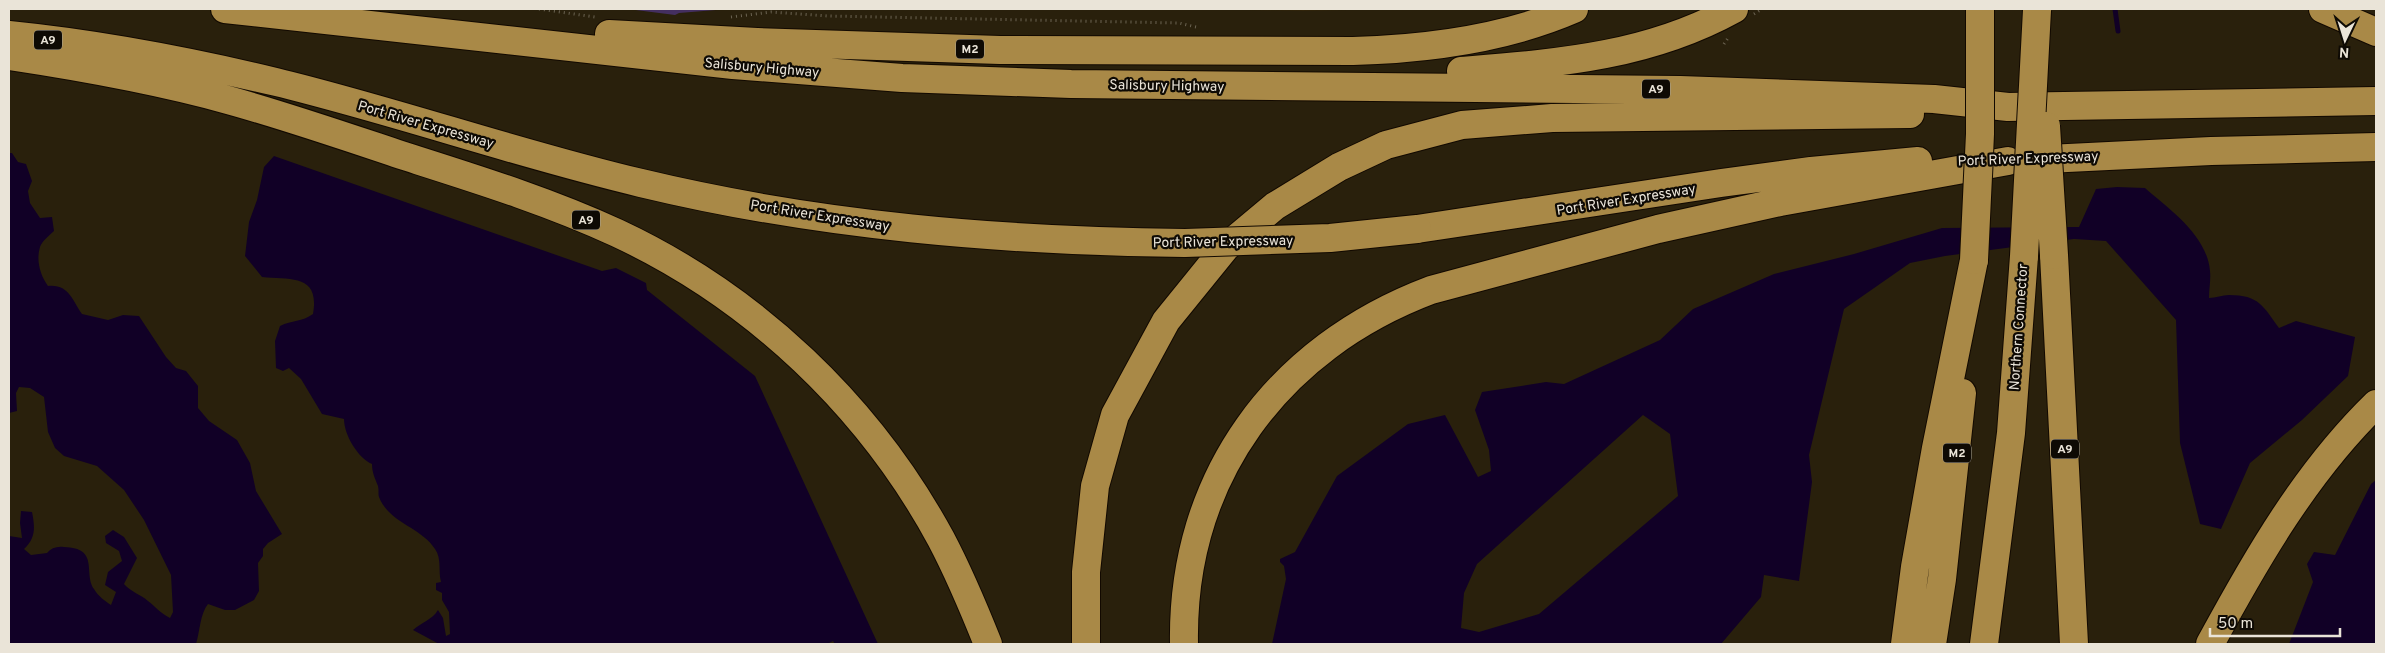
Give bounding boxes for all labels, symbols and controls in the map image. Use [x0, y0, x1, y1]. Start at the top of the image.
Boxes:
north arrow [2320, 15, 2370, 65]
road number: A9 [34, 30, 62, 50]
road number: M2 [956, 40, 984, 59]
text: N [2339, 43, 2350, 60]
street label: Salisbury Highway [704, 55, 820, 82]
street label: Salisbury Highway [1109, 77, 1225, 96]
road number: A9 [1642, 80, 1670, 98]
street label: Port River Expressway [356, 98, 496, 153]
street label: Port River Expressway [1957, 149, 2099, 170]
street label: Port River Expressway [1555, 181, 1697, 220]
street label: Port River Expressway [749, 197, 891, 236]
road number: A9 [572, 210, 600, 230]
street label: Port River Expressway [1152, 233, 1294, 252]
street label: Northern Connector [2007, 263, 2032, 391]
road number: A9 [2051, 439, 2079, 458]
road number: M2 [1943, 443, 1971, 462]
scale bar [2210, 606, 2340, 638]
text: 50 m [2218, 615, 2253, 634]

